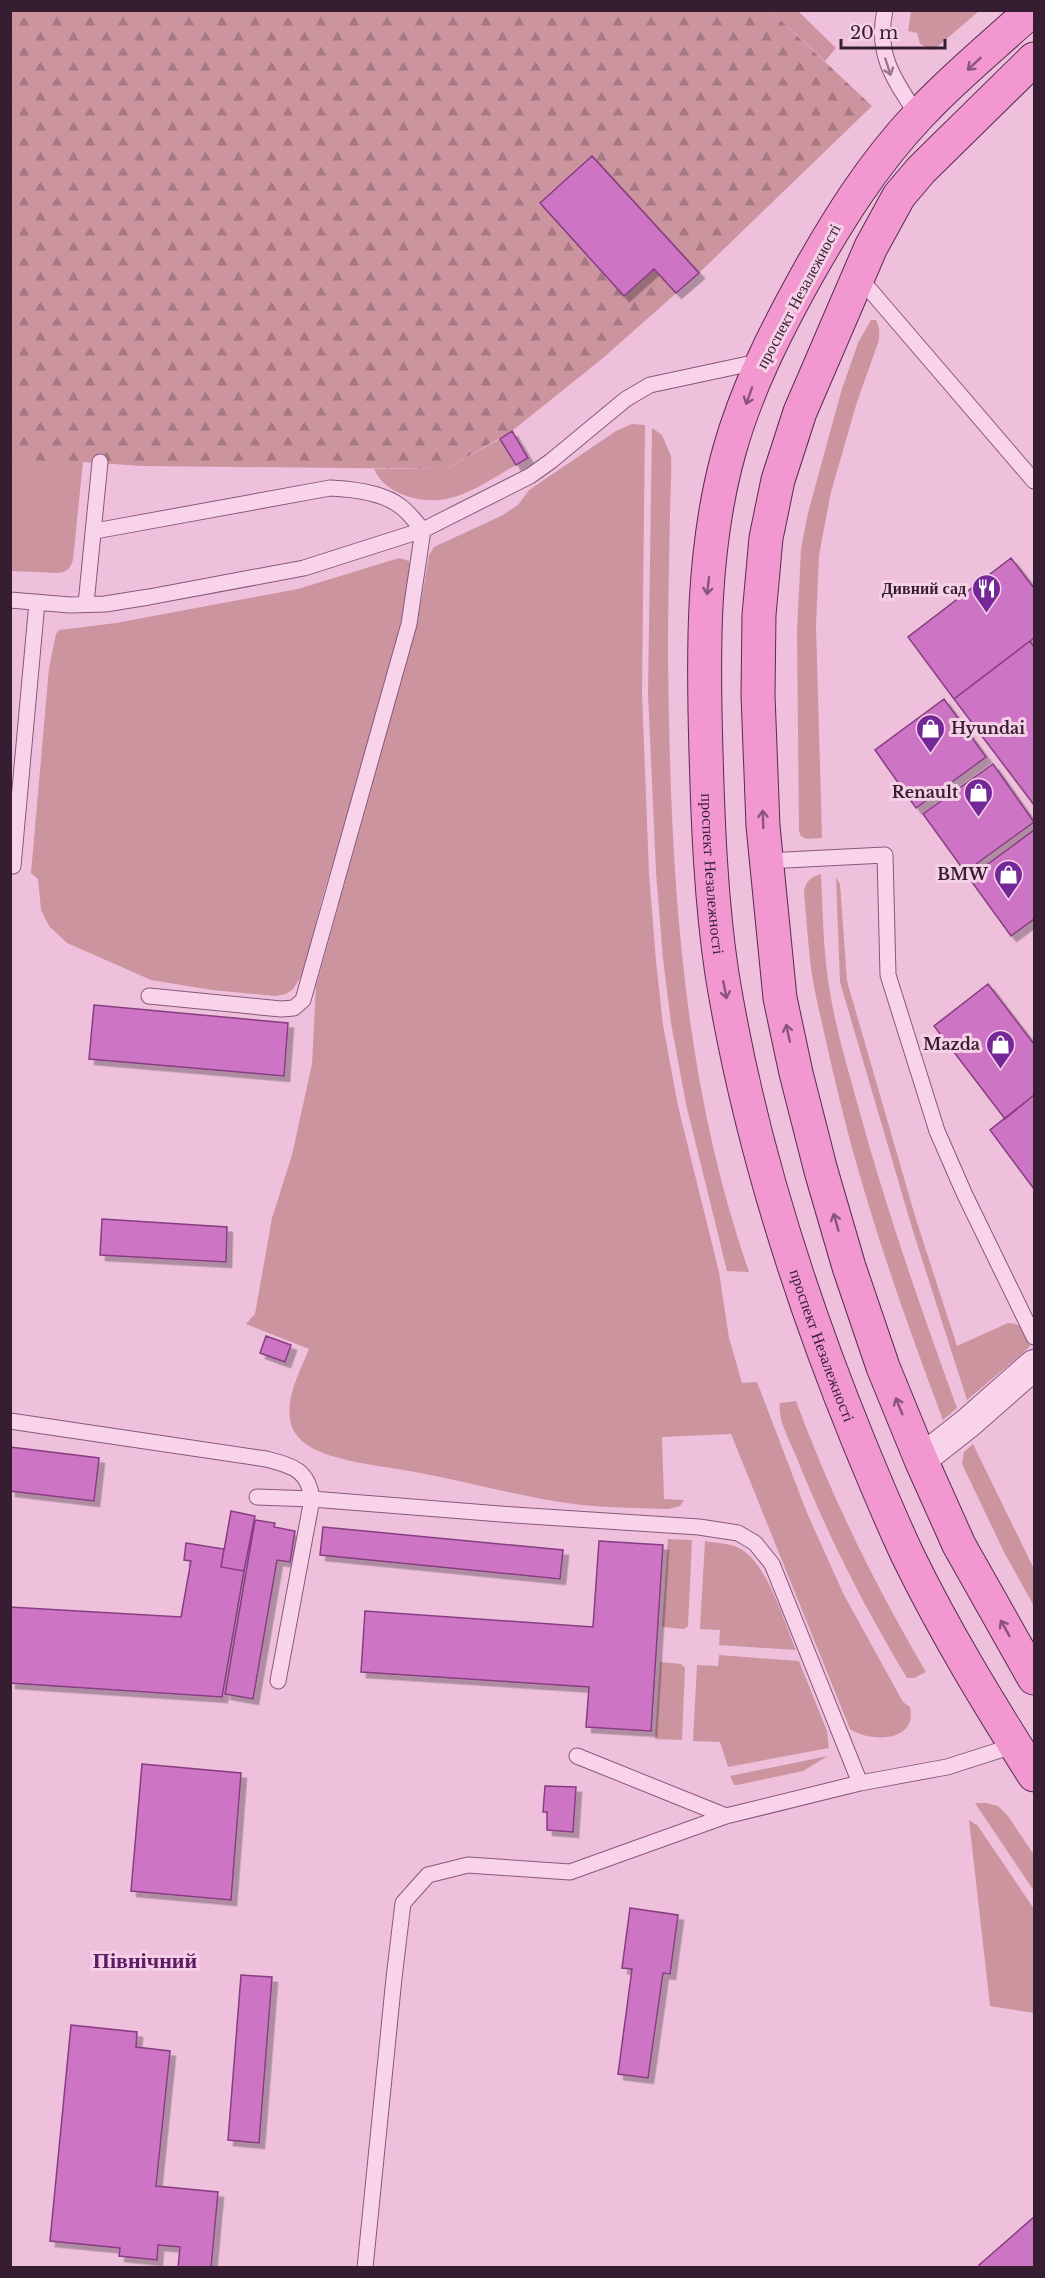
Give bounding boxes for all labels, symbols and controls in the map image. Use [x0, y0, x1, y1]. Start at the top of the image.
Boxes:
scale bar [841, 12, 944, 50]
text: 20 m [850, 22, 898, 44]
one-way arrow [884, 57, 895, 76]
one-way arrow [966, 57, 981, 71]
street label: проспект Незалежності [751, 220, 845, 372]
one-way arrow [743, 386, 754, 405]
restaurant icon: Дивний сад [971, 572, 1003, 614]
one-way arrow [702, 575, 713, 595]
place label: Дивний сад [882, 578, 966, 598]
shop icon: Hyundai [914, 712, 946, 754]
place label: Hyundai [951, 718, 1025, 738]
shop icon: Renault [963, 776, 995, 818]
place label: Renault [892, 782, 959, 802]
street label: проспект Незалежності [697, 793, 729, 956]
one-way arrow [757, 809, 768, 829]
shop icon: BMW [993, 858, 1025, 900]
place label: BMW [937, 864, 988, 884]
one-way arrow [720, 979, 731, 999]
one-way arrow [781, 1024, 793, 1043]
shop icon: Mazda [985, 1028, 1017, 1070]
place label: Mazda [923, 1034, 980, 1054]
one-way arrow [830, 1213, 841, 1232]
street label: проспект Незалежності [786, 1266, 860, 1425]
one-way arrow [893, 1398, 904, 1416]
one-way arrow [999, 1620, 1011, 1637]
district label: Північний [93, 1947, 197, 1974]

